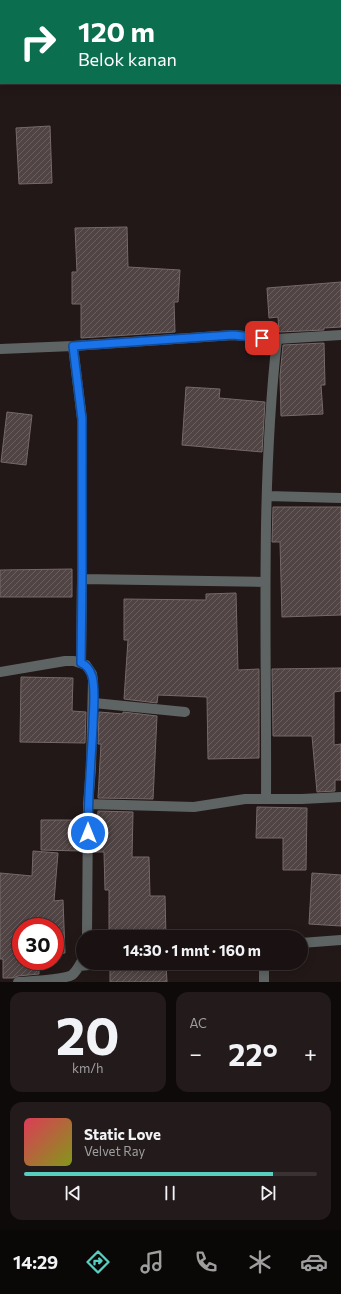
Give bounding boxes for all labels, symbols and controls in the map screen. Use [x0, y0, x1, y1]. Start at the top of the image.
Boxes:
text: 120 m [78, 14, 155, 48]
icon: right [12, 16, 64, 68]
text: Belok kanan [78, 48, 177, 70]
pin [245, 321, 279, 355]
icon: arrive [251, 327, 273, 349]
position arrow [67, 812, 109, 854]
speed limit sign: 30 [12, 918, 64, 970]
text: 14:30 · 1 mnt · 160 m [123, 941, 261, 959]
text: 20 [56, 1002, 120, 1066]
text: AC [190, 1015, 207, 1031]
text: 22° [228, 1035, 278, 1072]
text: − [190, 1040, 202, 1067]
text: + [304, 1040, 317, 1067]
text: km/h [72, 1060, 104, 1076]
text: Static Love [84, 1125, 161, 1143]
text: Velvet Ray [84, 1143, 145, 1159]
icon: previous [62, 1182, 84, 1204]
icon: pause [159, 1182, 181, 1204]
icon: next [257, 1182, 279, 1204]
icon: directions [84, 1248, 112, 1276]
icon: music [138, 1248, 166, 1276]
icon: phone [192, 1248, 220, 1276]
icon: climate [246, 1248, 274, 1276]
icon: car [300, 1248, 328, 1276]
text: 14:29 [13, 1251, 58, 1273]

